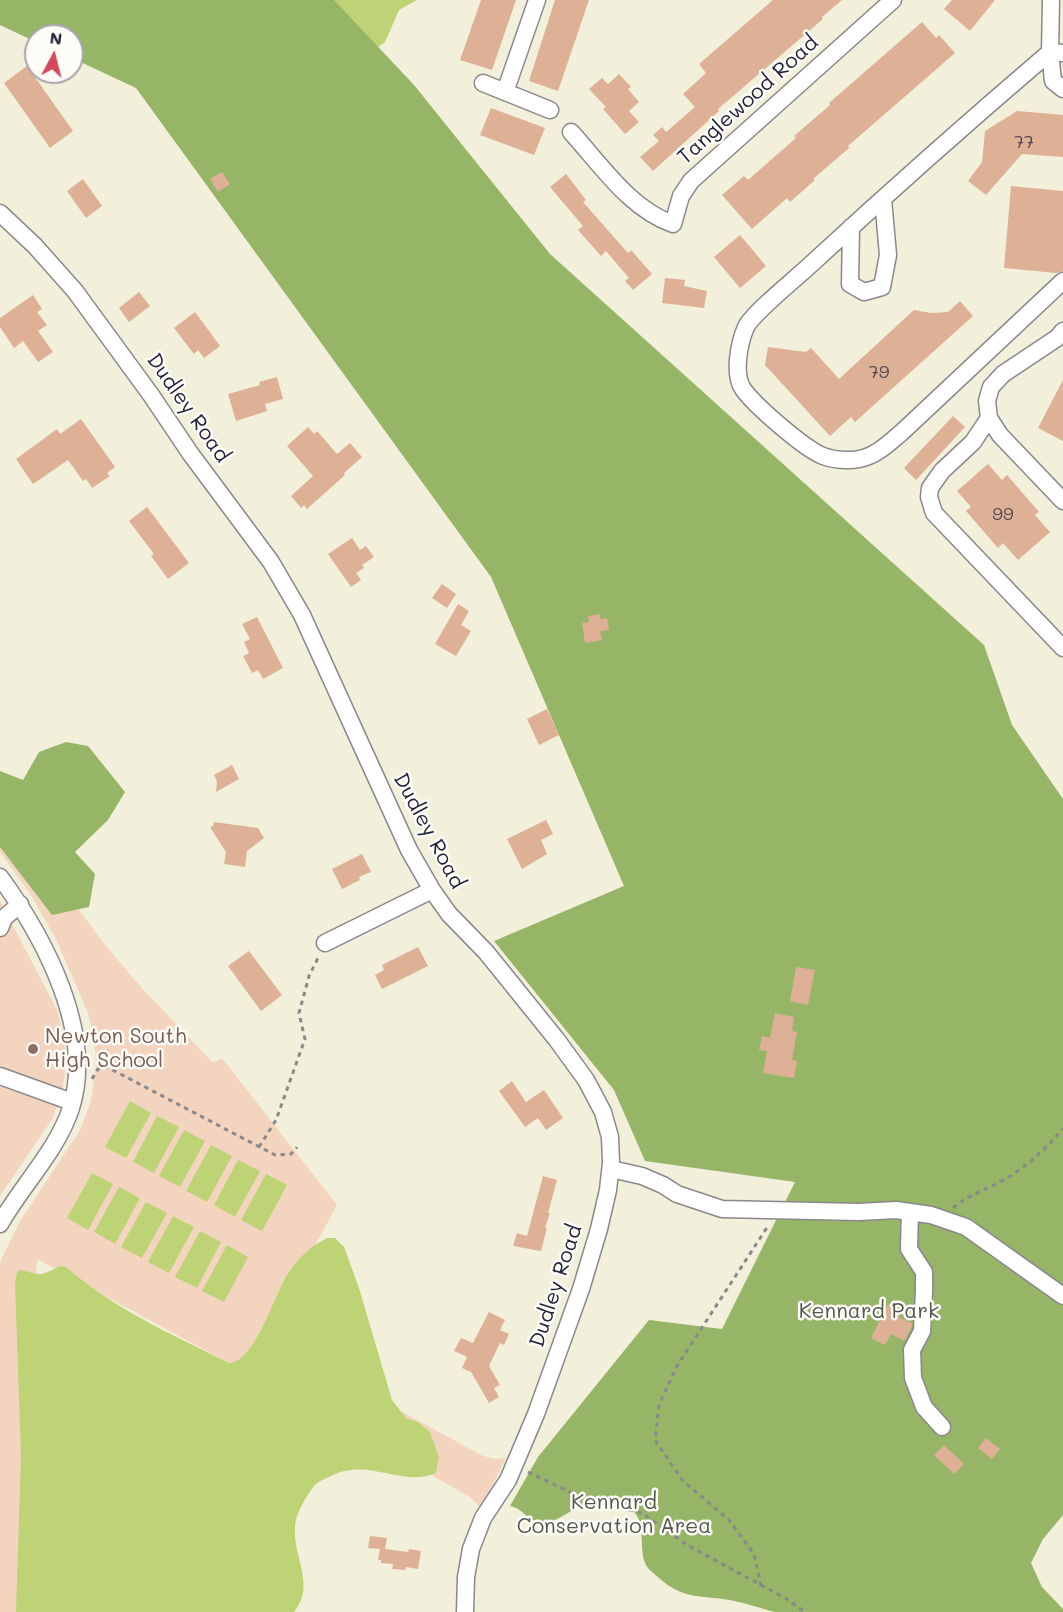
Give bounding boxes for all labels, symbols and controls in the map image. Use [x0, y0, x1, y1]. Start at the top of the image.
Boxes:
north arrow [24, 24, 84, 84]
text: N [49, 26, 63, 49]
street label: Tanglewood Road [673, 30, 823, 170]
house number: 77 [1014, 131, 1034, 153]
street label: Dudley Road [141, 349, 235, 467]
house number: 79 [869, 361, 889, 383]
house number: 99 [992, 503, 1014, 525]
street label: Dudley Road [388, 769, 470, 893]
place label: Newton South High School [45, 1024, 187, 1074]
marker: Newton South High School [26, 1042, 40, 1056]
street label: Dudley Road [524, 1221, 588, 1351]
park label: Kennard Park [799, 1299, 939, 1325]
park label: Kennard Conservation Area [517, 1490, 711, 1540]

